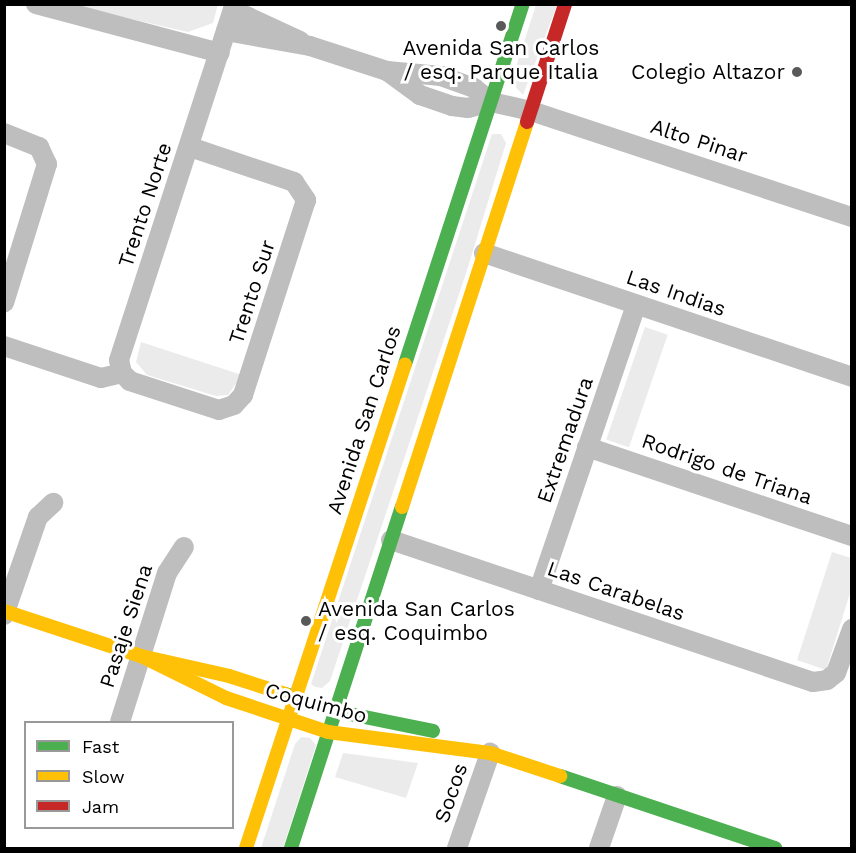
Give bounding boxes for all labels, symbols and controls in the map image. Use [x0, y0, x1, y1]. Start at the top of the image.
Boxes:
marker: Avenida San Carlos / esq. Parque Italia [494, 19, 508, 33]
place label: Avenida San Carlos / esq. Parque Italia [402, 35, 600, 85]
place label: Colegio Altazor [630, 59, 785, 85]
marker: Colegio Altazor [790, 65, 804, 79]
street label: Alto Pinar [647, 114, 751, 168]
street label: Trento Norte [113, 139, 177, 271]
street label: Trento Sur [223, 237, 281, 347]
street label: Las Indias [623, 264, 729, 322]
street label: Avenida San Carlos [322, 322, 406, 518]
street label: Extremadura [532, 374, 598, 506]
street label: Rodrigo de Triana [638, 428, 816, 510]
street label: Las Carabelas [544, 556, 688, 626]
street label: Pasaje Siena [94, 561, 158, 691]
place label: Avenida San Carlos / esq. Coquimbo [318, 596, 515, 646]
marker: Avenida San Carlos / esq. Coquimbo [299, 614, 313, 628]
street label: Coquimbo [262, 677, 370, 729]
legend [24, 721, 234, 829]
text: Fast [82, 736, 119, 757]
street label: Socos [429, 760, 473, 826]
text: Slow [82, 766, 125, 787]
text: Jam [82, 796, 119, 817]

